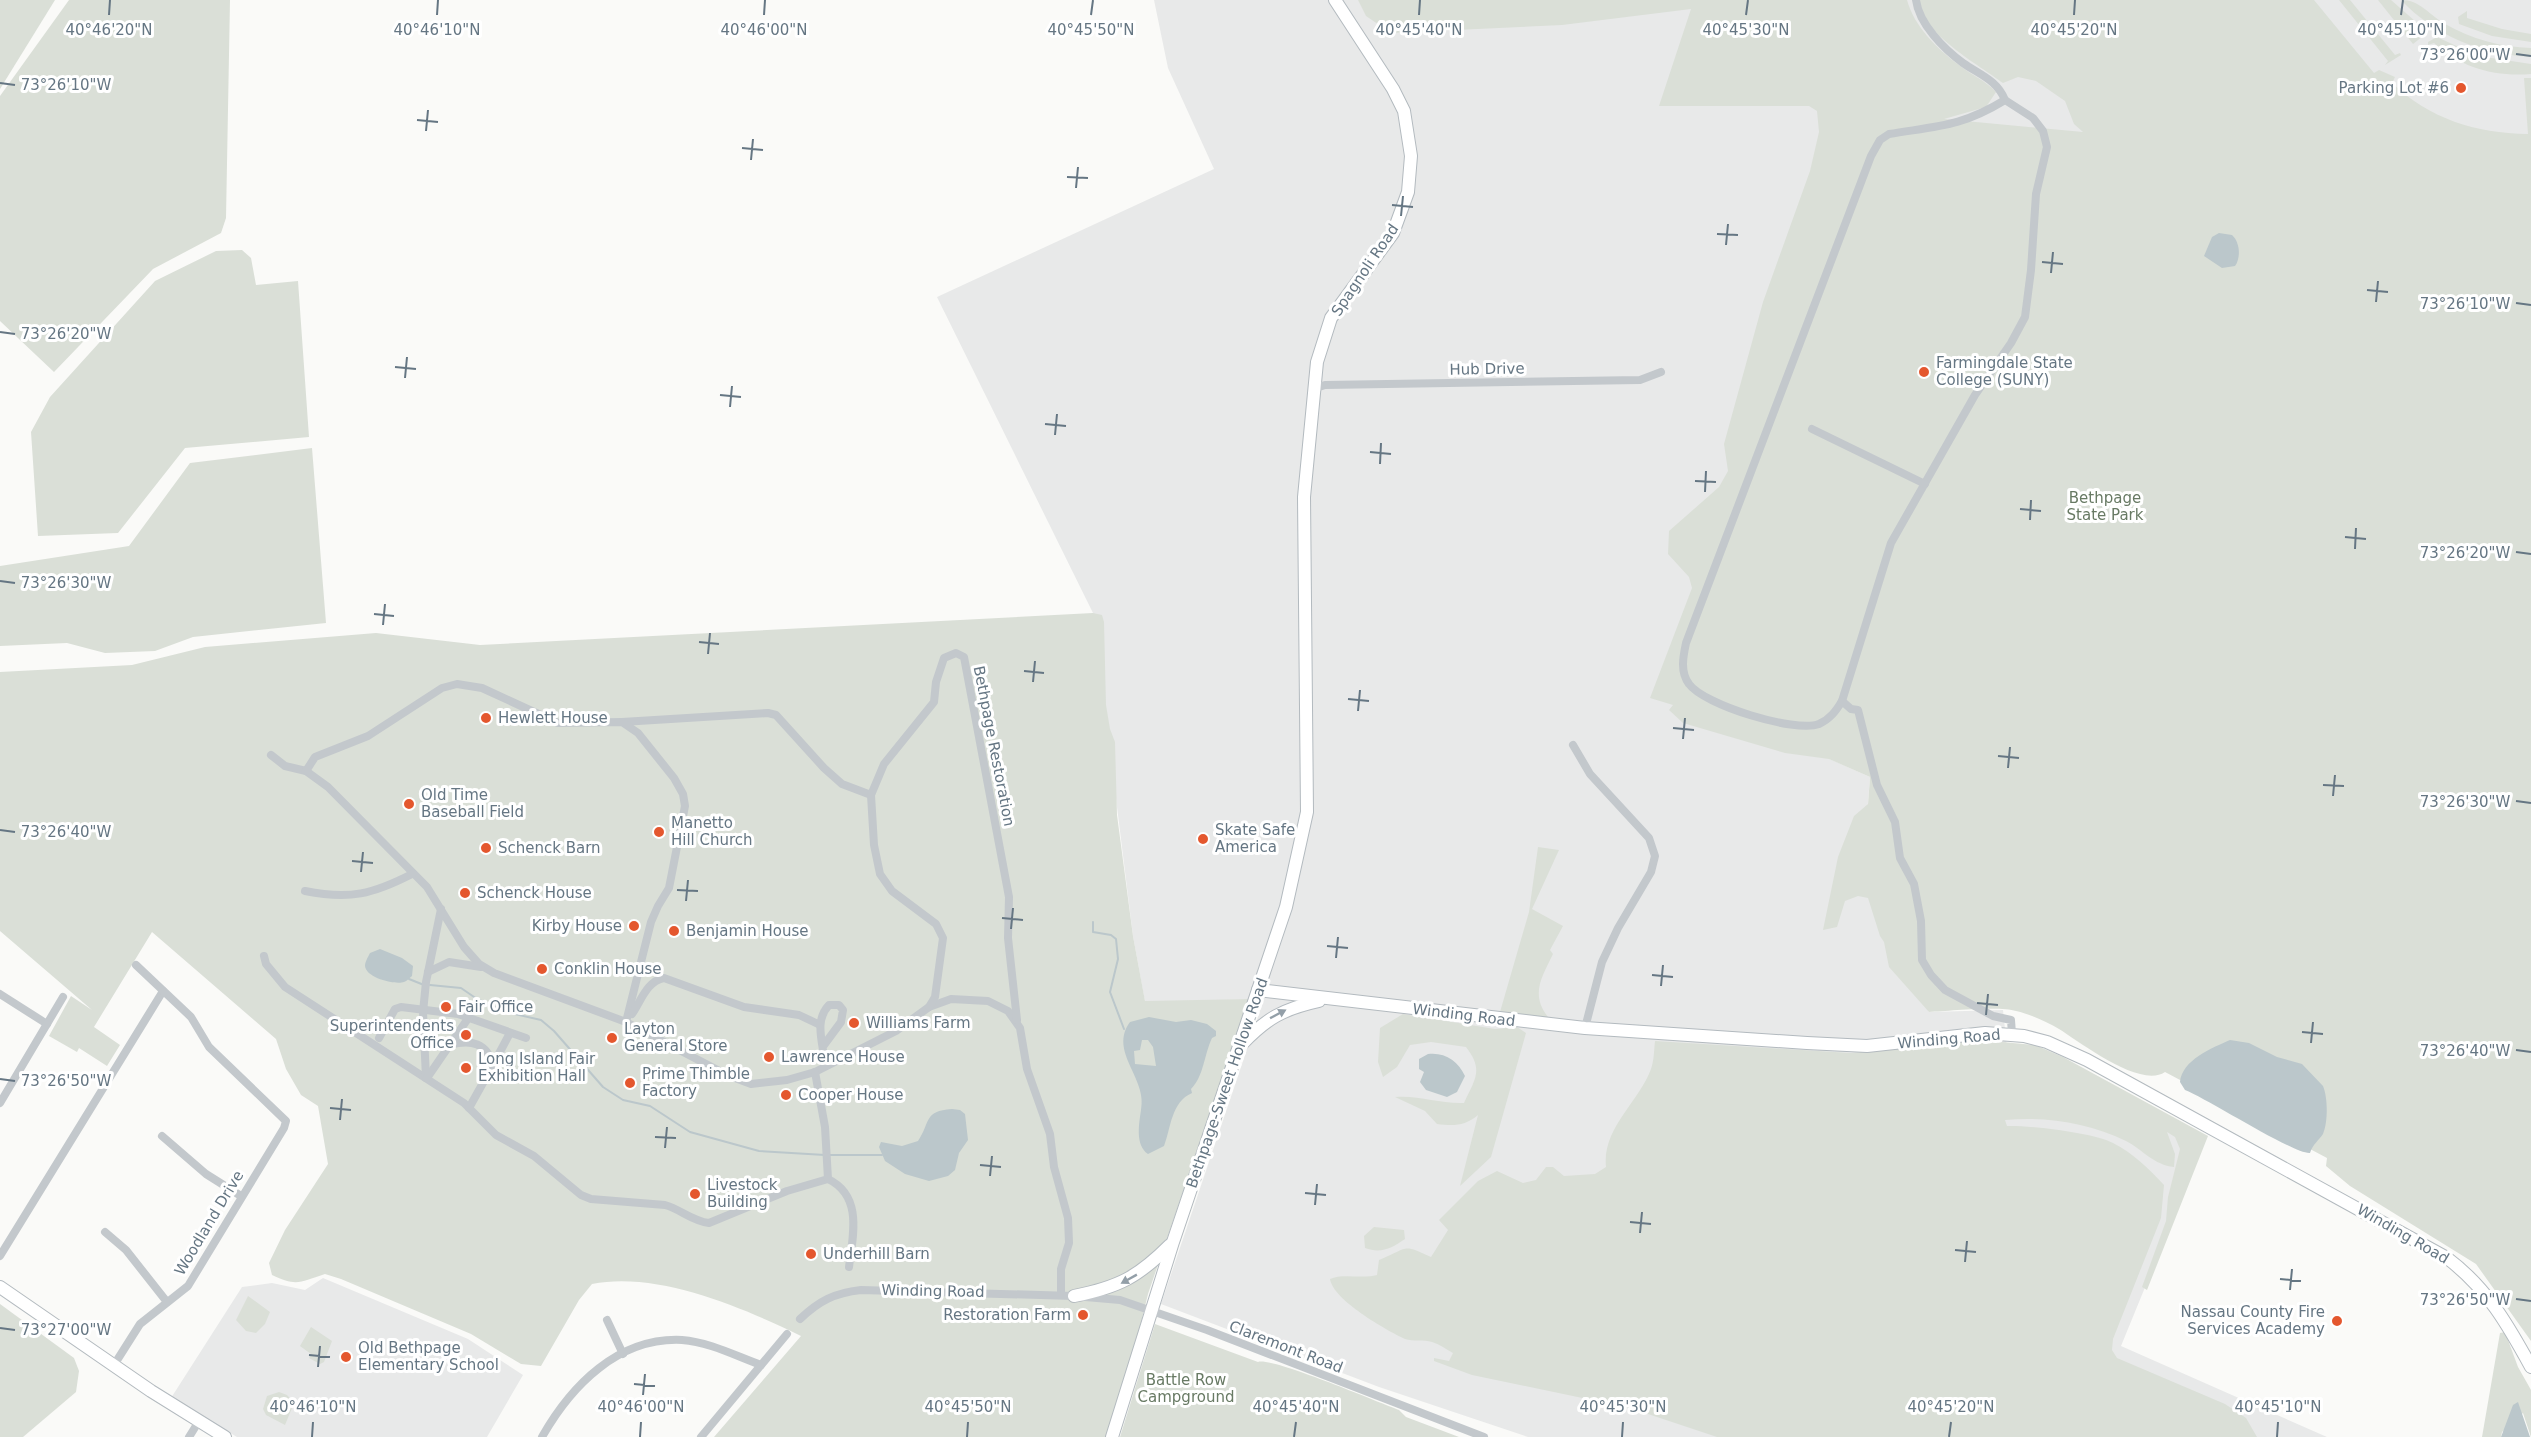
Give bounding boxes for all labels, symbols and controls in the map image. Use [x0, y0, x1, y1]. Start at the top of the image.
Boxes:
text: 40°46'20"N [65, 21, 153, 39]
text: 40°46'10"N [393, 21, 481, 39]
text: 40°46'00"N [720, 21, 808, 39]
text: 40°45'50"N [1047, 21, 1135, 39]
text: 40°45'40"N [1375, 21, 1463, 39]
text: 40°45'30"N [1702, 21, 1790, 39]
text: 40°45'20"N [2030, 21, 2118, 39]
text: 40°45'10"N [2357, 21, 2445, 39]
text: 73°26'00"W [2420, 46, 2510, 64]
text: 73°26'10"W [21, 76, 111, 94]
place label: Parking Lot #6 [2339, 79, 2449, 97]
marker: Parking Lot #6 [2454, 81, 2468, 95]
street label: Spagnoli Road [1328, 221, 1402, 319]
text: 73°26'10"W [2420, 295, 2510, 313]
text: 73°26'20"W [21, 325, 111, 343]
place label: Farmingdale State College (SUNY) [1936, 354, 2073, 389]
street label: Hub Drive [1449, 359, 1525, 379]
marker: Farmingdale State College (SUNY) [1917, 365, 1931, 379]
park label: Bethpage State Park [2067, 489, 2144, 524]
text: 73°26'20"W [2420, 544, 2510, 562]
text: 73°26'30"W [21, 574, 111, 592]
street label: Bethpage Restoration [970, 664, 1018, 828]
place label: Hewlett House [498, 709, 608, 727]
marker: Hewlett House [479, 711, 493, 725]
place label: Old Time Baseball Field [421, 786, 524, 821]
text: 73°26'30"W [2420, 793, 2510, 811]
marker: Old Time Baseball Field [402, 797, 416, 811]
place label: Manetto Hill Church [671, 814, 753, 849]
place label: Skate Safe America [1215, 821, 1295, 856]
text: 73°26'40"W [21, 823, 111, 841]
marker: Manetto Hill Church [652, 825, 666, 839]
marker: Skate Safe America [1196, 832, 1210, 846]
place label: Schenck Barn [498, 839, 601, 857]
marker: Schenck Barn [479, 841, 493, 855]
place label: Schenck House [477, 884, 592, 902]
marker: Schenck House [458, 886, 472, 900]
place label: Kirby House [532, 917, 622, 935]
marker: Kirby House [627, 919, 641, 933]
place label: Benjamin House [686, 922, 808, 940]
marker: Benjamin House [667, 924, 681, 938]
place label: Conklin House [554, 960, 661, 978]
marker: Conklin House [535, 962, 549, 976]
street label: Bethpage-Sweet Hollow Road [1182, 975, 1272, 1191]
place label: Fair Office [458, 998, 533, 1016]
marker: Fair Office [439, 1000, 453, 1014]
street label: Winding Road [1412, 1000, 1516, 1030]
one-way arrow [1270, 1009, 1287, 1019]
place label: Williams Farm [866, 1014, 971, 1032]
marker: Williams Farm [847, 1016, 861, 1030]
place label: Superintendents Office [330, 1017, 454, 1052]
place label: Layton General Store [624, 1020, 728, 1055]
street label: Winding Road [1897, 1026, 2001, 1052]
marker: Superintendents Office [459, 1028, 473, 1042]
marker: Layton General Store [605, 1031, 619, 1045]
text: 73°26'40"W [2420, 1042, 2510, 1060]
place label: Lawrence House [781, 1048, 905, 1066]
place label: Long Island Fair Exhibition Hall [478, 1050, 596, 1085]
marker: Lawrence House [762, 1050, 776, 1064]
marker: Long Island Fair Exhibition Hall [459, 1061, 473, 1075]
place label: Prime Thimble Factory [642, 1065, 750, 1100]
text: 73°26'50"W [21, 1072, 111, 1090]
marker: Prime Thimble Factory [623, 1076, 637, 1090]
place label: Cooper House [798, 1086, 904, 1104]
marker: Cooper House [779, 1088, 793, 1102]
street label: Woodland Drive [171, 1167, 247, 1279]
place label: Livestock Building [707, 1176, 778, 1211]
marker: Livestock Building [688, 1187, 702, 1201]
street label: Winding Road [2354, 1200, 2452, 1268]
place label: Underhill Barn [823, 1245, 930, 1263]
marker: Underhill Barn [804, 1247, 818, 1261]
one-way arrow [1120, 1274, 1137, 1284]
street label: Winding Road [881, 1281, 985, 1301]
text: 73°26'50"W [2420, 1291, 2510, 1309]
place label: Nassau County Fire Services Academy [2181, 1303, 2325, 1338]
place label: Restoration Farm [943, 1306, 1071, 1324]
marker: Restoration Farm [1076, 1308, 1090, 1322]
marker: Nassau County Fire Services Academy [2330, 1314, 2344, 1328]
street label: Claremont Road [1227, 1317, 1345, 1377]
text: 73°27'00"W [21, 1321, 111, 1339]
place label: Old Bethpage Elementary School [358, 1339, 499, 1374]
marker: Old Bethpage Elementary School [339, 1350, 353, 1364]
park label: Battle Row Campground [1138, 1371, 1234, 1406]
text: 40°46'10"N [269, 1398, 357, 1416]
text: 40°46'00"N [597, 1398, 685, 1416]
text: 40°45'50"N [924, 1398, 1012, 1416]
text: 40°45'40"N [1252, 1398, 1340, 1416]
text: 40°45'30"N [1579, 1398, 1667, 1416]
text: 40°45'20"N [1907, 1398, 1995, 1416]
text: 40°45'10"N [2234, 1398, 2322, 1416]

